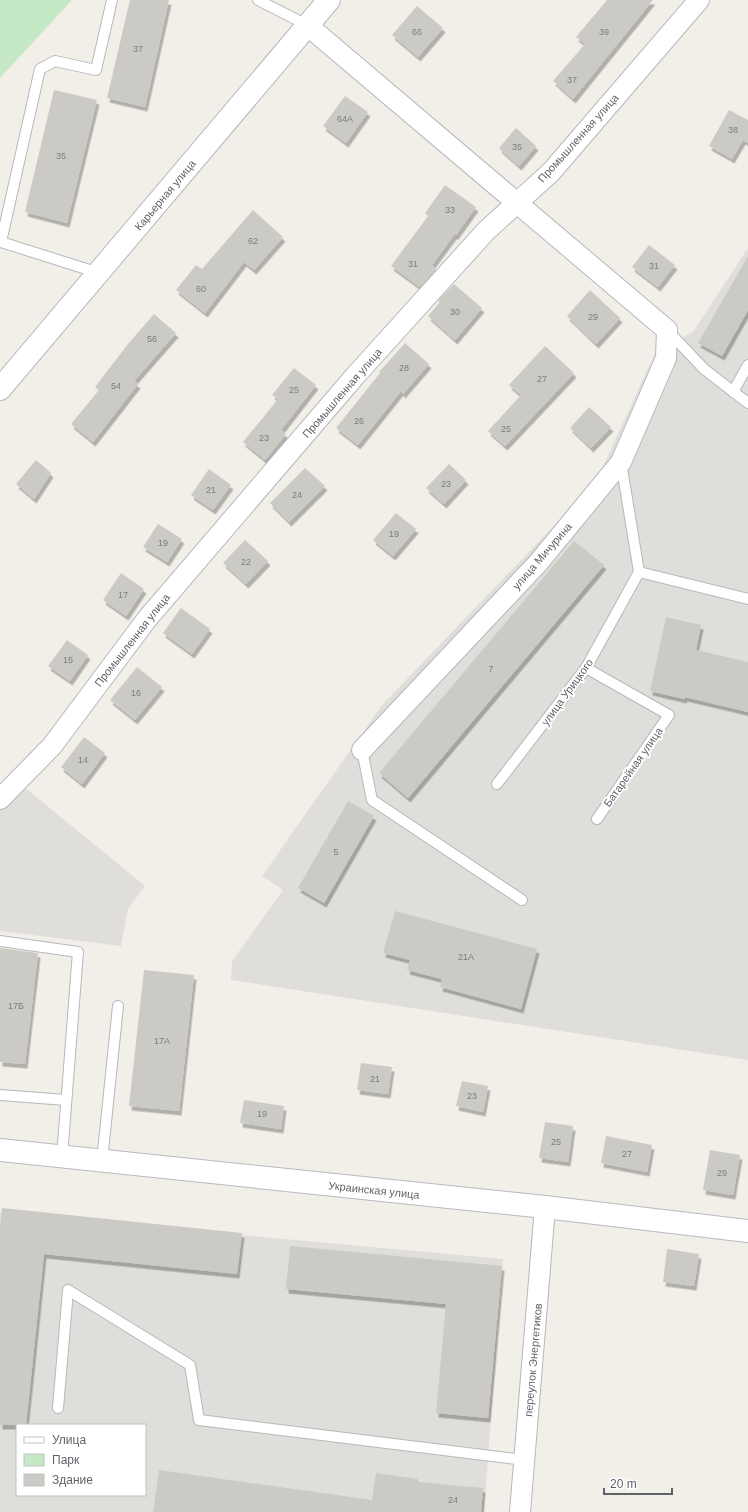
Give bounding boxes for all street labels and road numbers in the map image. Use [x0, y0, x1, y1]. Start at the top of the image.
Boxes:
street label: Промышленная улица [535, 91, 621, 185]
street label: Карьерная улица [132, 157, 198, 233]
street label: Промышленная улица [300, 345, 385, 440]
street label: улица Мичурина [510, 520, 575, 592]
street label: Промышленная улица [92, 591, 173, 689]
street label: улица Урицкого [539, 656, 595, 728]
street label: Батарейная улица [601, 724, 665, 809]
street label: Украинская улица [328, 1179, 421, 1201]
street label: переулок Энергетиков [522, 1303, 544, 1417]

